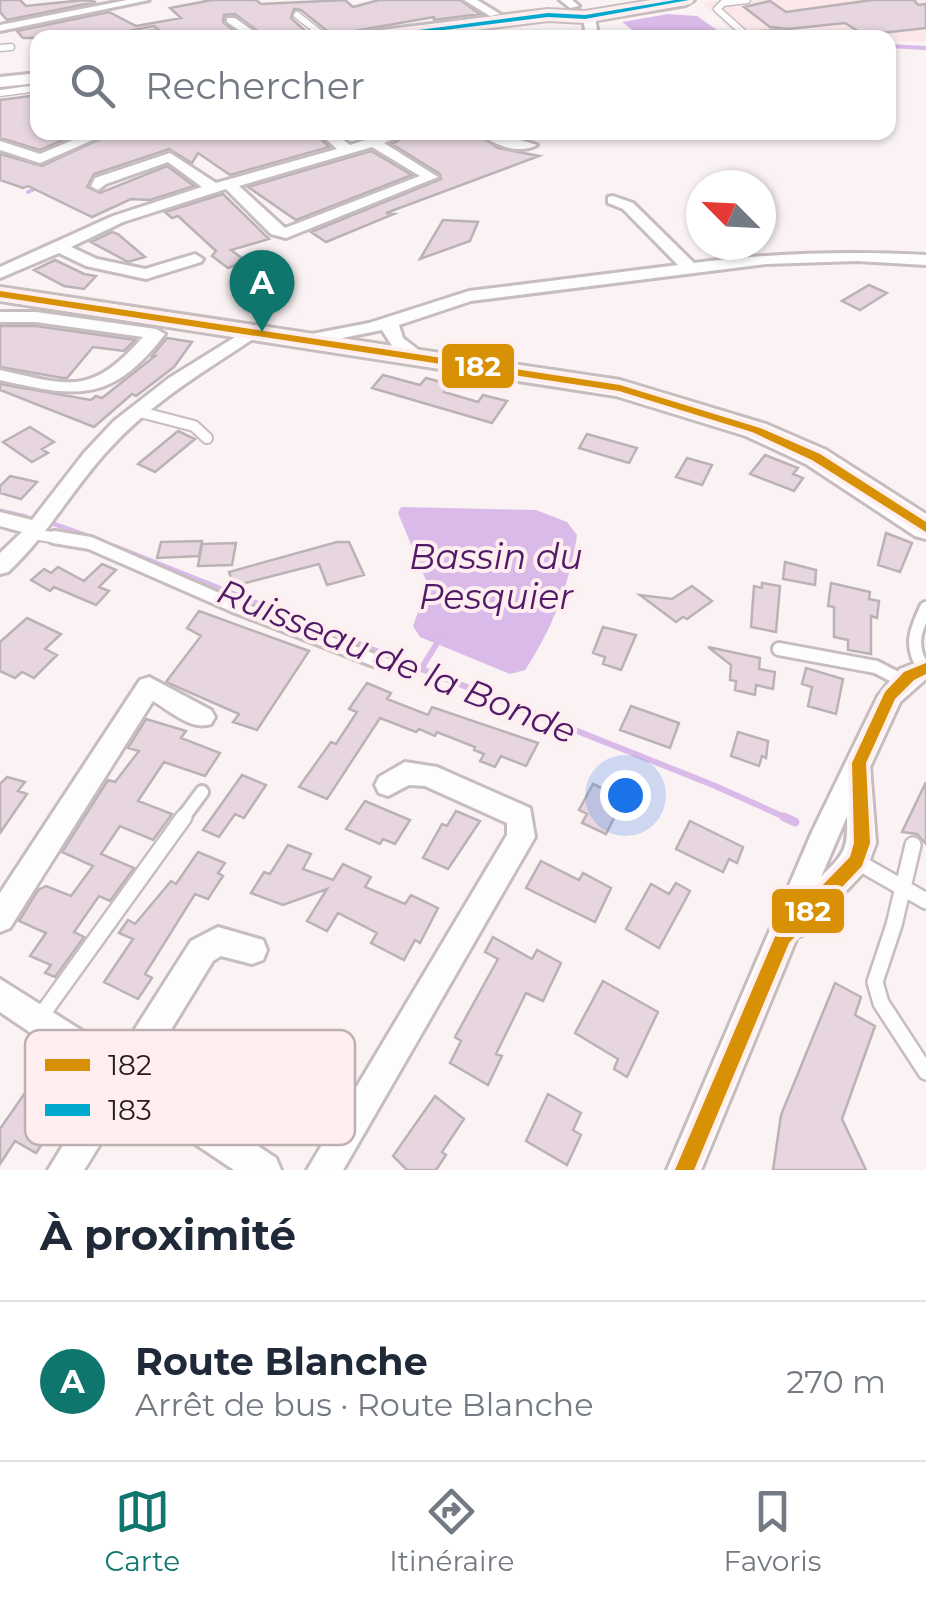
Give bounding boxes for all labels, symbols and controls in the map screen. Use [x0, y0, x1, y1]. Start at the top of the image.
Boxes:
search box [30, 30, 896, 140]
icon: search [65, 58, 120, 113]
text: Rechercher [145, 62, 365, 109]
north arrow [686, 170, 776, 260]
pin: A [230, 250, 294, 332]
line badge: 182 [440, 342, 516, 390]
text: 182 [455, 349, 501, 383]
water label: Bassin du Pesquier [409, 535, 583, 618]
water label: Ruisseau de la Bonde [211, 569, 583, 753]
your location [600, 770, 651, 821]
line badge: 182 [770, 887, 846, 935]
text: 182 [785, 894, 831, 928]
legend [25, 1030, 355, 1145]
text: 182 [108, 1048, 152, 1082]
text: 183 [108, 1093, 152, 1127]
text: À proximité [40, 1209, 296, 1261]
text: Route Blanche [135, 1338, 428, 1385]
text: A [60, 1362, 85, 1401]
text: 270 m [786, 1362, 886, 1401]
text: Arrêt de bus · Route Blanche [135, 1385, 594, 1424]
tab: Carte [105, 1484, 180, 1578]
tab: Itinéraire [389, 1484, 514, 1578]
tab: Favoris [724, 1484, 821, 1578]

